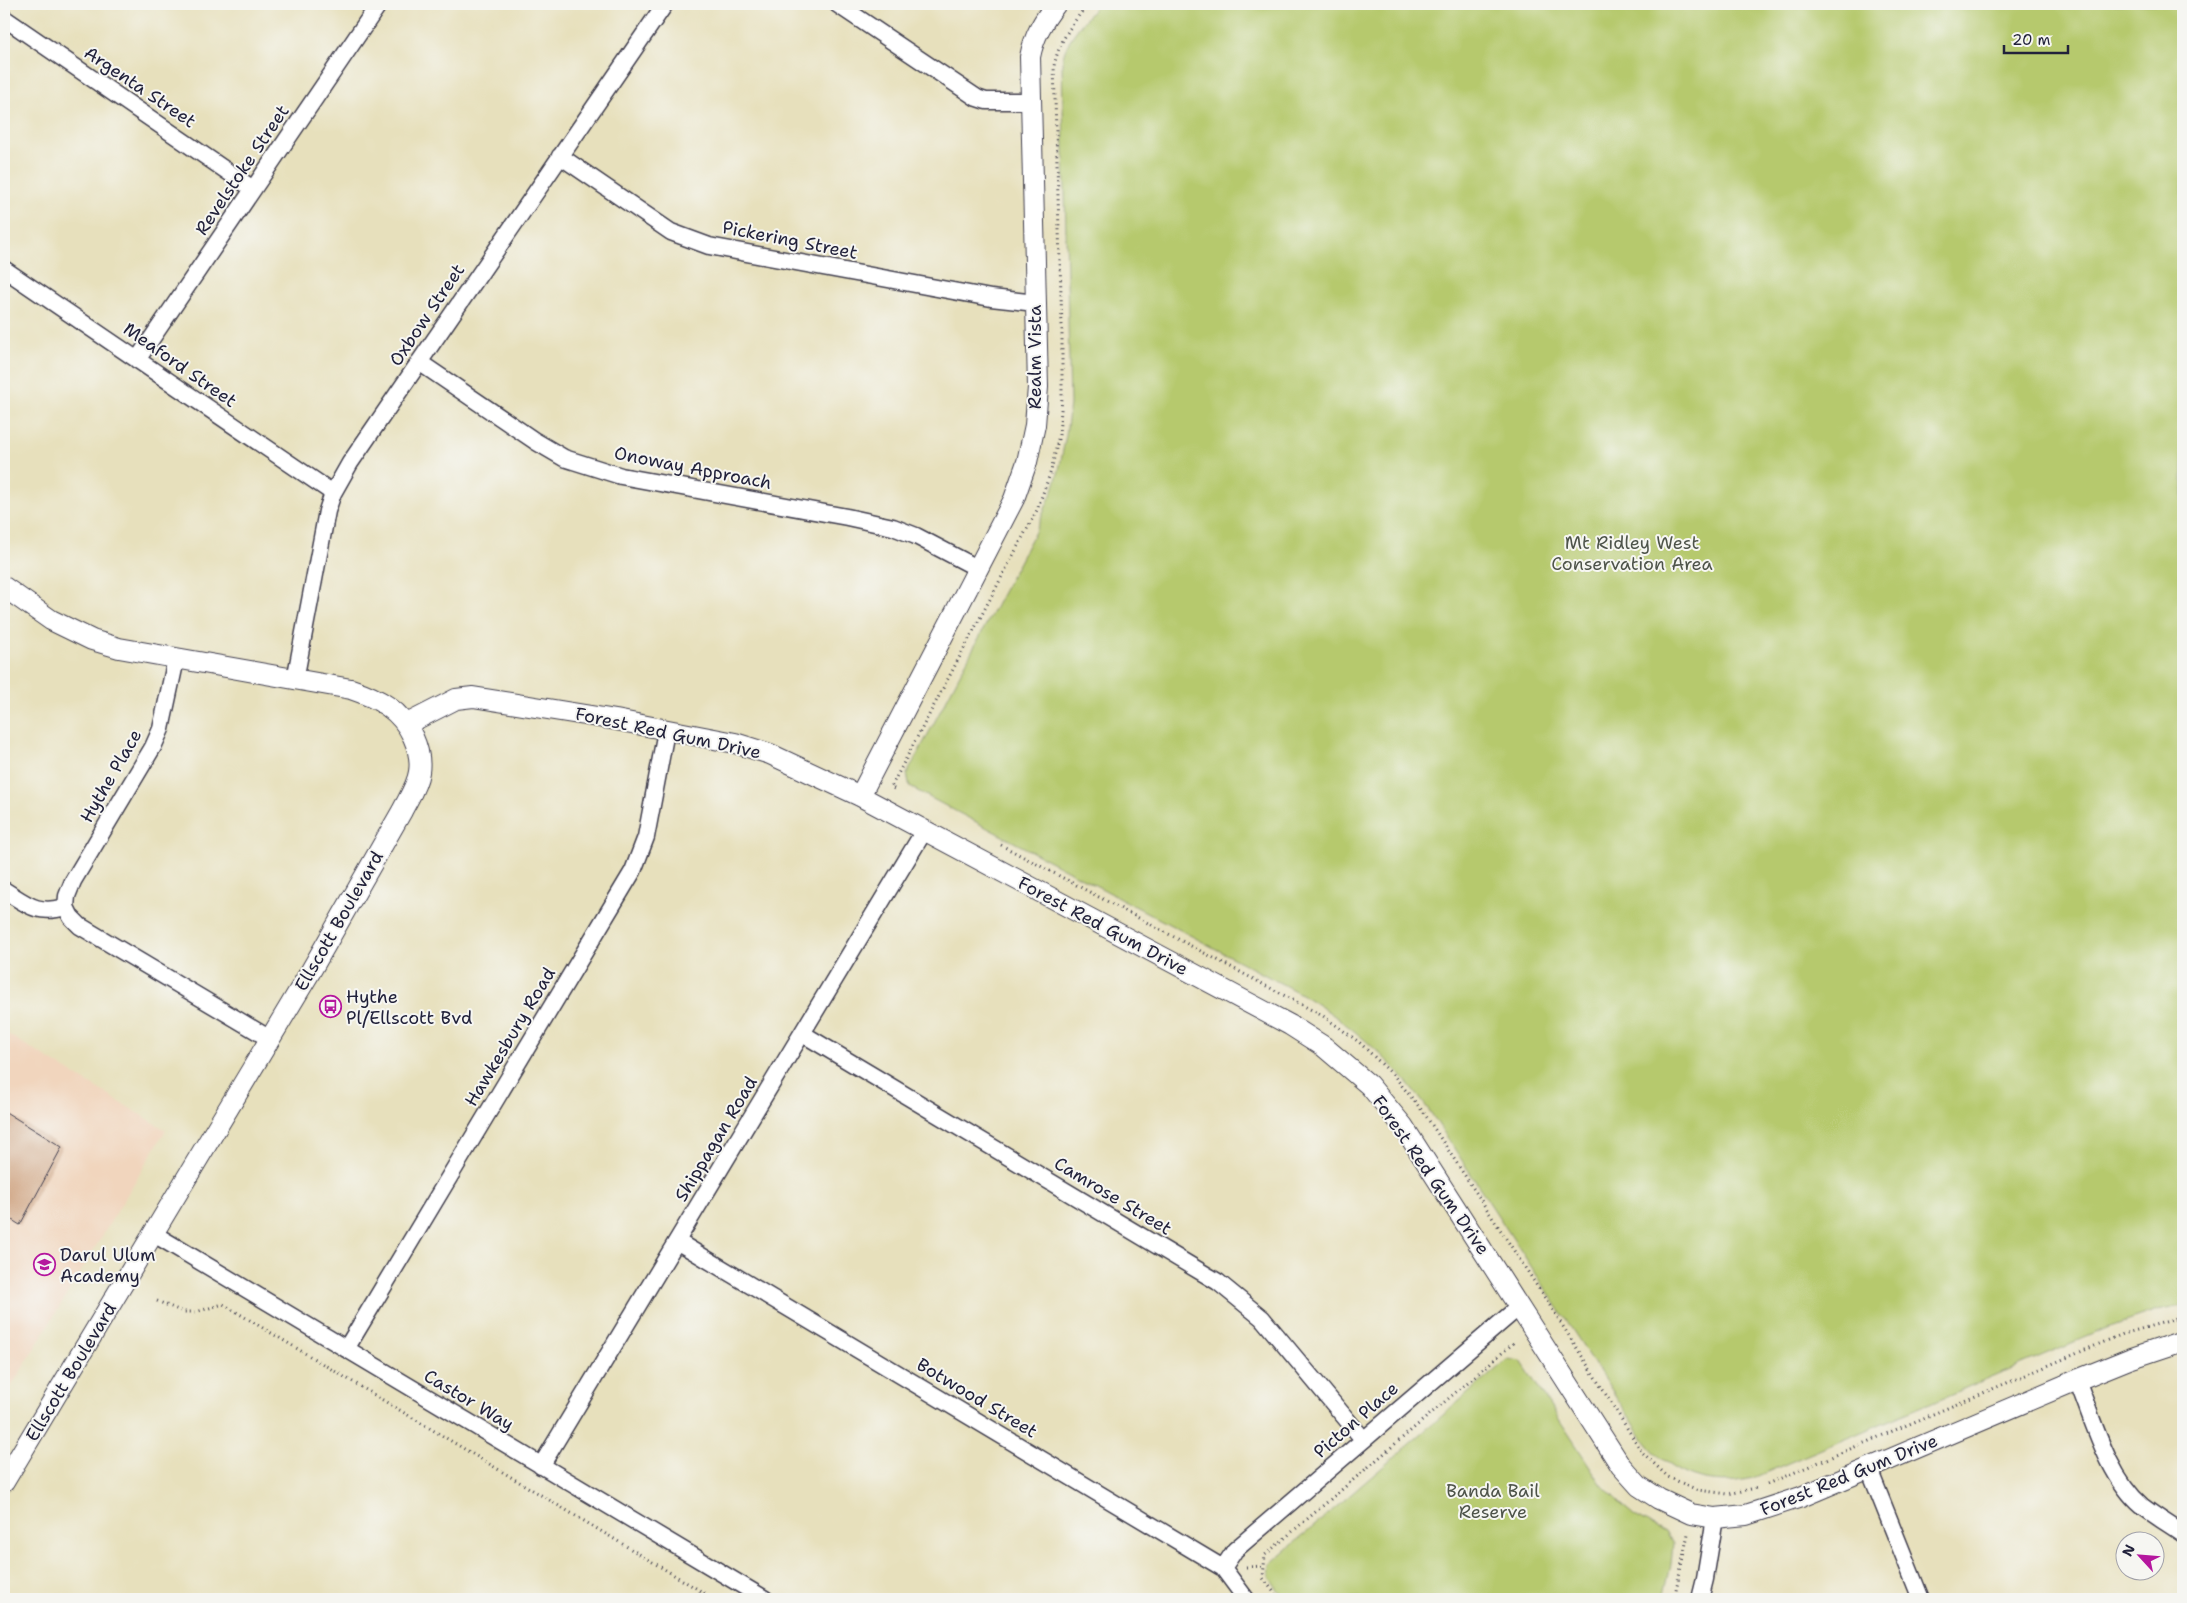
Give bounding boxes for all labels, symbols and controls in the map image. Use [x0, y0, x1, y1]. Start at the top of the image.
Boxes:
scale bar [2004, 22, 2068, 54]
text: 20 m [2012, 30, 2051, 50]
street label: Argenta Street [79, 41, 201, 133]
street label: Revelstoke Street [189, 100, 295, 240]
street label: Pickering Street [720, 215, 860, 265]
street label: Oxbow Street [384, 259, 470, 371]
street label: Realm Vista [1023, 305, 1047, 409]
street label: Meaford Street [119, 317, 242, 413]
street label: Onoway Approach [612, 441, 774, 495]
park label: Mt Ridley West Conservation Area [1551, 531, 1713, 576]
street label: Forest Red Gum Drive [573, 702, 763, 764]
street label: Hythe Place [75, 725, 147, 827]
street label: Ellscott Boulevard [289, 847, 389, 995]
street label: Forest Red Gum Drive [1014, 871, 1192, 981]
street label: Hawkesbury Road [459, 963, 561, 1111]
place label: Hythe Pl/Ellscott Bvd [346, 985, 472, 1030]
bus stop icon: Hythe Pl/Ellscott Bvd [318, 995, 342, 1019]
street label: Shippagan Road [669, 1072, 763, 1206]
street label: Forest Red Gum Drive [1367, 1091, 1495, 1259]
street label: Camrose Street [1050, 1151, 1176, 1241]
place label: Darul Ulum Academy [60, 1243, 156, 1288]
school or university icon: Darul Ulum Academy [32, 1253, 56, 1277]
street label: Ellscott Boulevard [20, 1298, 122, 1446]
street label: Botwood Street [912, 1352, 1042, 1444]
street label: Castor Way [420, 1364, 518, 1436]
street label: Picton Place [1309, 1377, 1403, 1463]
street label: Forest Red Gum Drive [1757, 1428, 1941, 1522]
park label: Banda Bail Reserve [1446, 1479, 1540, 1524]
north arrow [2114, 1530, 2164, 1580]
text: N [2118, 1541, 2139, 1559]

